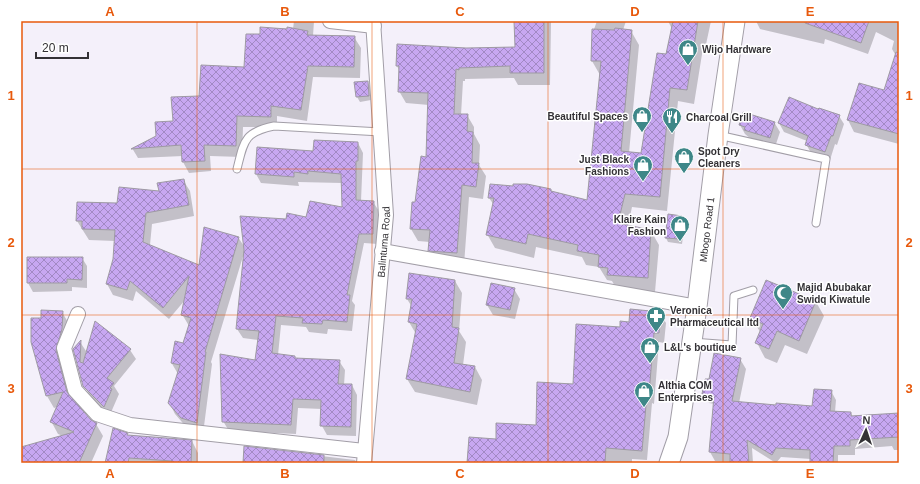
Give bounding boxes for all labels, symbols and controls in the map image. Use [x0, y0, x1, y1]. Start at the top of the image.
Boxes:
text: A [105, 4, 115, 19]
text: B [280, 4, 290, 19]
text: C [455, 4, 465, 19]
text: D [630, 4, 640, 19]
text: E [806, 4, 815, 19]
scale bar [36, 34, 88, 60]
shop icon: Wijo Hardware [677, 38, 699, 66]
text: 20 m [42, 41, 69, 55]
place label: Wijo Hardware [702, 44, 772, 55]
text: 1 [7, 88, 15, 103]
text: 1 [905, 88, 913, 103]
shop icon: Beautiful Spaces [631, 105, 653, 133]
restaurant icon: Charcoal Grill [661, 106, 683, 134]
place label: Beautiful Spaces [547, 111, 628, 122]
place label: Charcoal Grill [686, 112, 752, 123]
shop icon: Spot Dry Cleaners [673, 146, 695, 174]
place label: Spot Dry Cleaners [698, 146, 741, 169]
place label: Just Black Fashions [579, 154, 629, 177]
shop icon: Just Black Fashions [632, 154, 654, 182]
street label: Mbogo Road 1 [697, 196, 716, 263]
street label: Balintuma Road [375, 206, 392, 278]
place label: Klaire Kain Fashion [614, 214, 666, 237]
shop icon: Klaire Kain Fashion [669, 214, 691, 242]
text: 2 [7, 235, 15, 250]
text: 2 [905, 235, 913, 250]
mosque icon: Majid Abubakar Swidq Kiwatule [772, 282, 794, 310]
place label: Majid Abubakar Swidq Kiwatule [797, 282, 871, 305]
pharmacy icon: Veronica Pharmaceutical ltd [645, 305, 667, 333]
place label: Veronica Pharmaceutical ltd [670, 305, 759, 328]
shop icon: L&L's boutique [639, 336, 661, 364]
place label: L&L's boutique [664, 342, 737, 353]
shop icon: Althia COM Enterprises [633, 380, 655, 408]
place label: Althia COM Enterprises [658, 380, 713, 403]
text: 3 [7, 381, 15, 396]
text: 3 [905, 381, 913, 396]
north arrow [846, 410, 886, 450]
text: N [862, 414, 871, 426]
text: A [105, 466, 115, 481]
text: B [280, 466, 290, 481]
text: C [455, 466, 465, 481]
text: D [630, 466, 640, 481]
text: E [806, 466, 815, 481]

